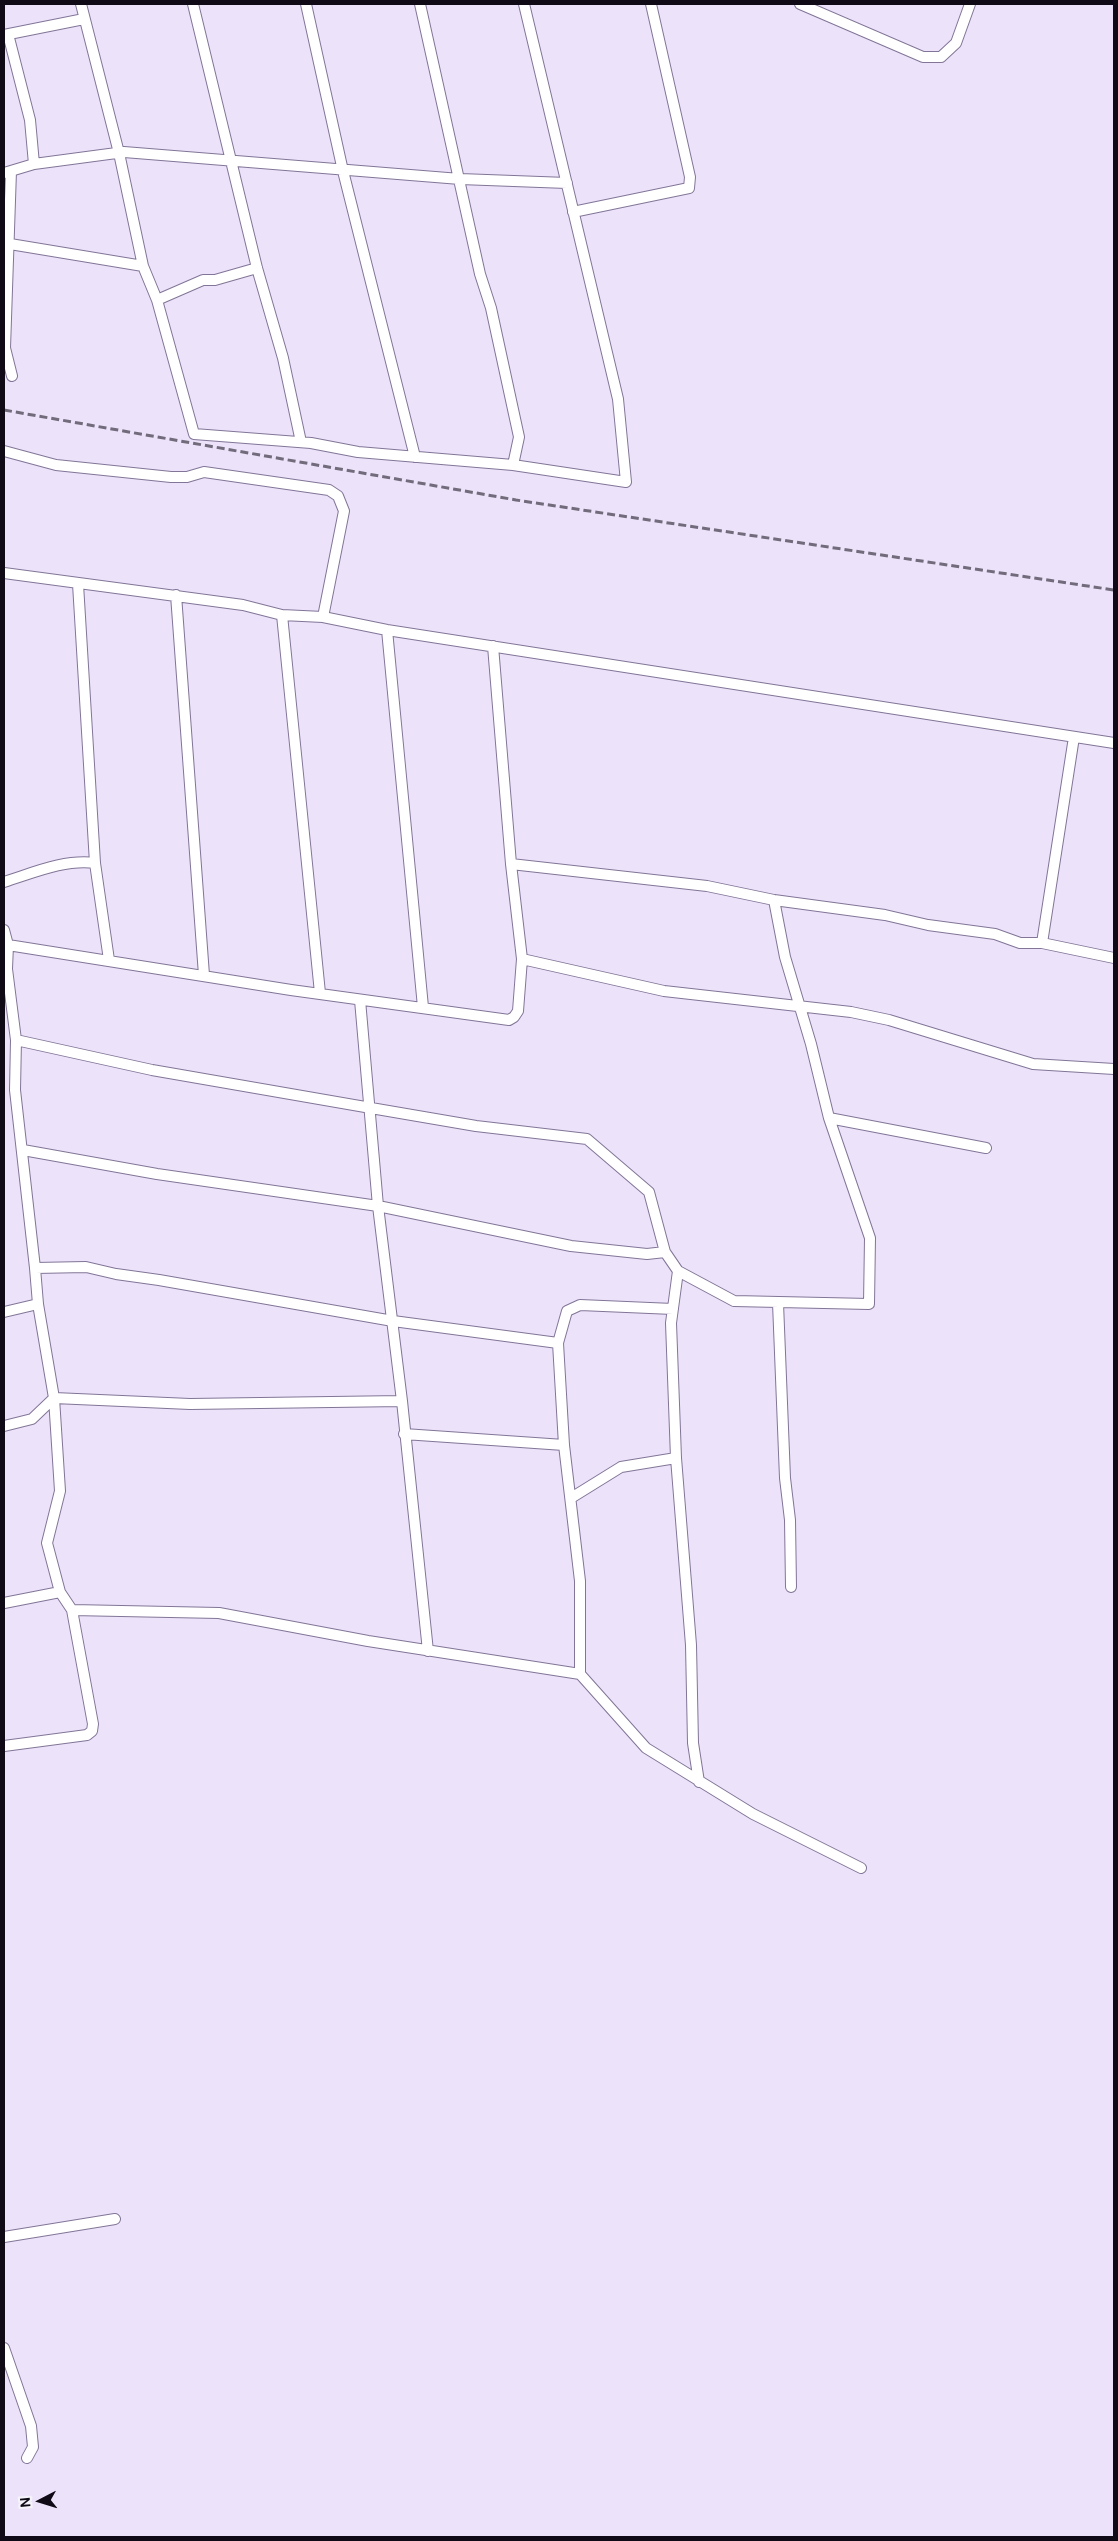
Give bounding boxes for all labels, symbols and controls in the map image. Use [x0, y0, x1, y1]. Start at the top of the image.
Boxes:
north arrow [15, 2476, 65, 2526]
text: N [16, 2496, 34, 2508]

